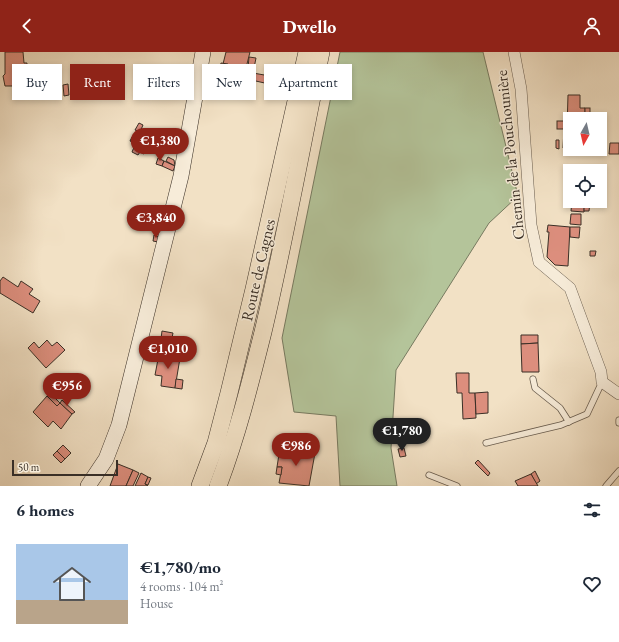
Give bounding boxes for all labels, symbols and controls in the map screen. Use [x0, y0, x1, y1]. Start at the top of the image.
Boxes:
icon: back [16, 15, 38, 37]
text: Dwello [283, 15, 336, 38]
icon: person [581, 15, 603, 37]
chip: Buy [12, 64, 62, 100]
chip: Rent [70, 64, 125, 100]
chip: Filters [133, 64, 194, 100]
chip: New [202, 64, 256, 100]
chip: Apartment [264, 64, 352, 100]
street label: Chemin de la Pouchounière [491, 69, 529, 241]
north arrow [563, 112, 607, 156]
map controls [563, 112, 607, 208]
pin: €1,380 [127, 128, 193, 162]
text: €1,380 [140, 132, 180, 149]
button: locate [563, 164, 607, 208]
pin: €3,840 [123, 205, 189, 239]
text: €3,840 [136, 209, 176, 226]
street label: Route de Cagnes [236, 217, 280, 323]
pin: €1,010 [135, 336, 201, 370]
text: €1,010 [148, 340, 188, 357]
pin: €956 [43, 373, 91, 407]
text: €956 [52, 377, 82, 394]
pin: €1,780 [369, 418, 435, 452]
text: €1,780 [382, 422, 422, 439]
pin: €986 [272, 433, 320, 467]
text: €986 [281, 437, 311, 454]
scale bar [12, 458, 118, 477]
text: 50 m [18, 460, 39, 474]
text: 6 homes [16, 499, 74, 521]
icon: filters [581, 499, 603, 521]
text: €1,780/mo [140, 556, 221, 578]
icon: home [48, 560, 96, 608]
icon: heart [581, 573, 603, 595]
text: 4 rooms · 104 m² [140, 578, 224, 595]
text: House [140, 595, 173, 612]

